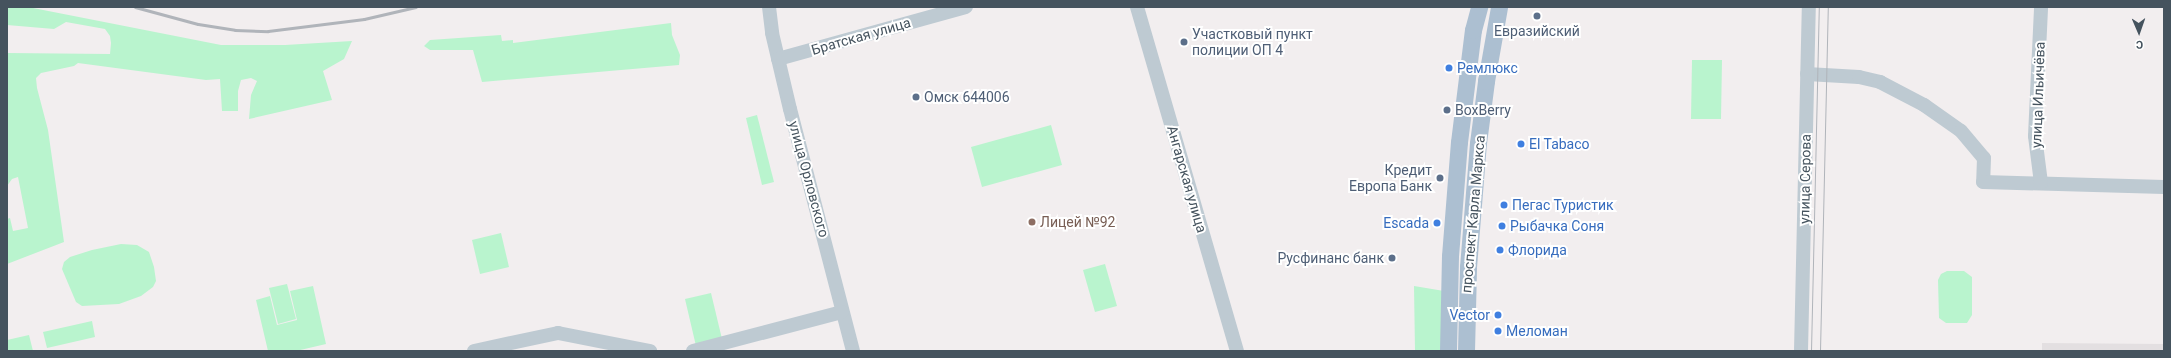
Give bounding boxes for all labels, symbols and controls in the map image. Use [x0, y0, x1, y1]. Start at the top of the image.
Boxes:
marker: Евразийский [1532, 11, 1542, 21]
north arrow [2119, 12, 2159, 52]
street label: Братская улица [809, 14, 913, 58]
place label: Евразийский [1494, 23, 1580, 39]
place label: Участковый пункт полиции ОП 4 [1192, 26, 1313, 58]
marker: Участковый пункт полиции ОП 4 [1179, 37, 1189, 47]
text: С [2136, 38, 2143, 51]
street label: улица Ильичёва [2028, 42, 2048, 148]
place label: Ремлюкс [1457, 60, 1518, 76]
marker: Ремлюкс [1444, 63, 1454, 73]
place label: Омск 644006 [924, 89, 1010, 105]
marker: Омск 644006 [911, 92, 921, 102]
place label: BoxBerry [1455, 102, 1511, 118]
marker: BoxBerry [1442, 105, 1452, 115]
street label: улица Орловского [785, 119, 833, 239]
street label: Ангарская улица [1164, 123, 1210, 235]
street label: проспект Карла Маркса [1458, 134, 1488, 294]
street label: улица Серова [1796, 134, 1814, 224]
place label: El Tabaco [1529, 136, 1590, 152]
marker: El Tabaco [1516, 139, 1526, 149]
place label: Кредит Европа Банк [1349, 162, 1432, 194]
marker: Кредит Европа Банк [1435, 173, 1445, 183]
place label: Пегас Туристик [1512, 197, 1614, 213]
marker: Пегас Туристик [1499, 200, 1509, 210]
place label: Лицей №92 [1040, 214, 1115, 230]
place label: Escada [1383, 215, 1429, 231]
marker: Лицей №92 [1027, 217, 1037, 227]
marker: Escada [1432, 218, 1442, 228]
place label: Рыбачка Соня [1510, 218, 1604, 234]
marker: Рыбачка Соня [1497, 221, 1507, 231]
place label: Флорида [1508, 242, 1567, 258]
marker: Флорида [1495, 245, 1505, 255]
place label: Русфинанс банк [1277, 250, 1384, 266]
marker: Русфинанс банк [1387, 253, 1397, 263]
place label: Vector [1449, 307, 1490, 323]
marker: Vector [1493, 310, 1503, 320]
place label: Меломан [1506, 323, 1568, 339]
marker: Меломан [1493, 326, 1503, 336]

